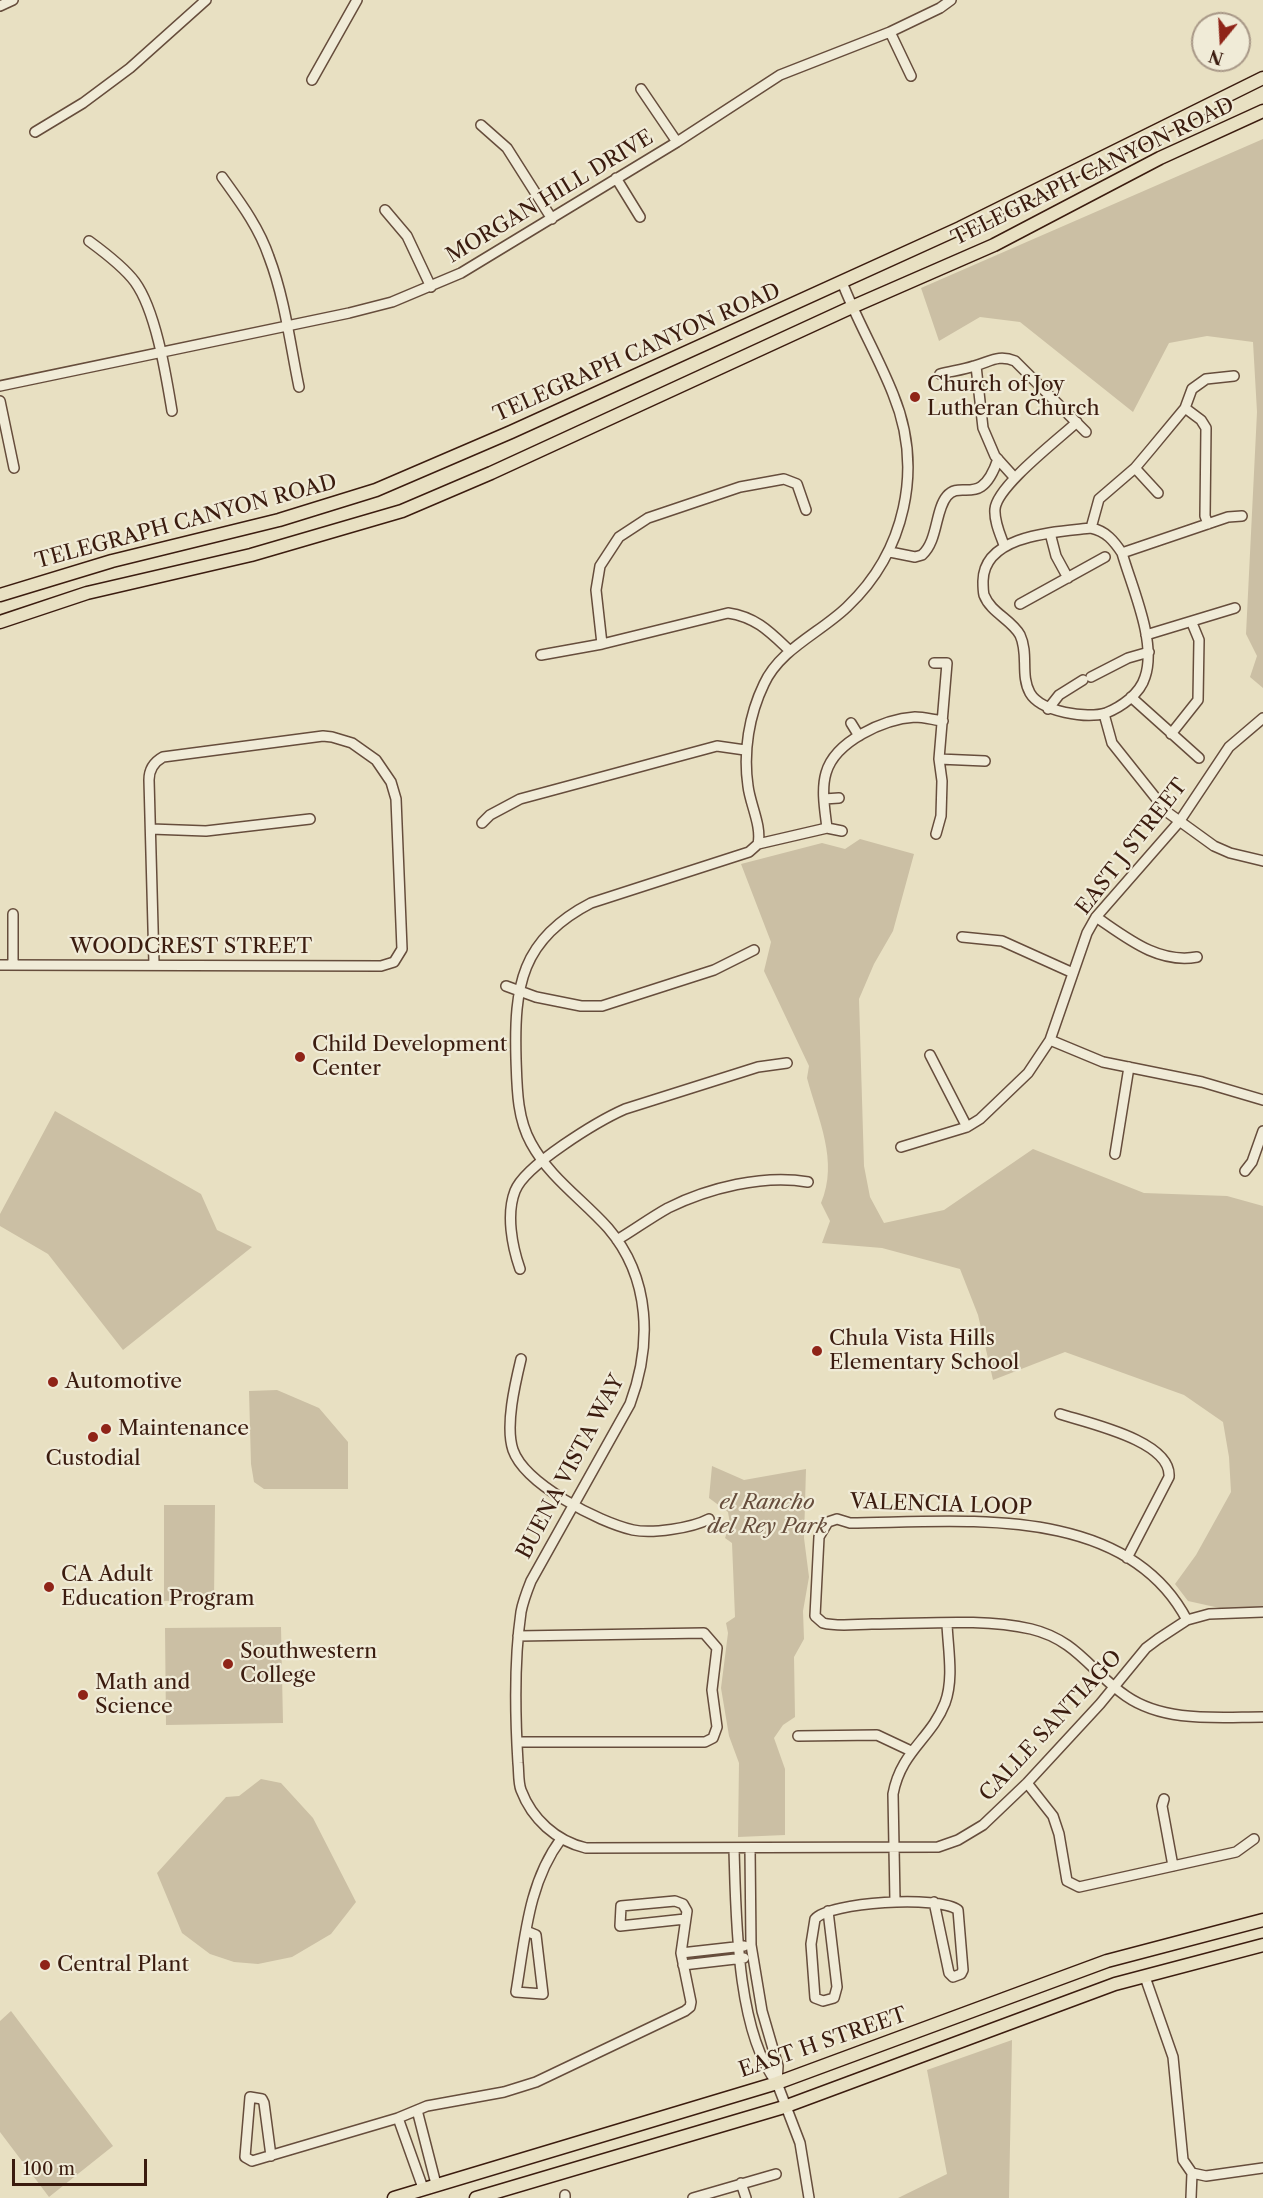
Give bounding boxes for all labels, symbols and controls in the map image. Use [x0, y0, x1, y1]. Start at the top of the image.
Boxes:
north arrow [1191, 12, 1251, 72]
text: N [1206, 46, 1226, 69]
street label: TELEGRAPH CANYON ROAD [948, 92, 1238, 252]
street label: MORGAN HILL DRIVE [442, 125, 658, 269]
street label: TELEGRAPH CANYON ROAD [490, 278, 784, 428]
place label: Church of Joy Lutheran Church [927, 372, 1100, 422]
marker: Church of Joy Lutheran Church [908, 390, 922, 404]
street label: TELEGRAPH CANYON ROAD [32, 470, 340, 574]
street label: EAST J STREET [1071, 774, 1193, 920]
street label: WOODCREST STREET [70, 934, 312, 960]
place label: Child Development Center [312, 1032, 507, 1082]
marker: Child Development Center [293, 1050, 307, 1064]
place label: Chula Vista Hills Elementary School [829, 1326, 1019, 1376]
marker: Chula Vista Hills Elementary School [810, 1344, 824, 1358]
place label: Automotive [65, 1369, 182, 1395]
street label: BUENA VISTA WAY [512, 1371, 630, 1563]
marker: Automotive [46, 1375, 60, 1389]
place label: Maintenance [118, 1416, 249, 1442]
marker: Maintenance [99, 1422, 113, 1436]
marker: Custodial [86, 1430, 100, 1444]
place label: Custodial [46, 1446, 140, 1472]
street label: VALENCIA LOOP [850, 1489, 1032, 1521]
park label: el Rancho del Rey Park [707, 1490, 827, 1540]
place label: CA Adult Education Program [61, 1562, 255, 1612]
marker: CA Adult Education Program [42, 1580, 56, 1594]
place label: Southwestern College [240, 1639, 377, 1689]
street label: CALLE SANTIAGO [974, 1645, 1128, 1807]
marker: Southwestern College [221, 1657, 235, 1671]
place label: Math and Science [95, 1670, 190, 1720]
marker: Math and Science [76, 1688, 90, 1702]
place label: Central Plant [57, 1952, 189, 1978]
marker: Central Plant [38, 1958, 52, 1972]
street label: EAST H STREET [736, 2002, 910, 2084]
scale bar [15, 2147, 150, 2185]
text: 100 m [23, 2158, 75, 2180]

